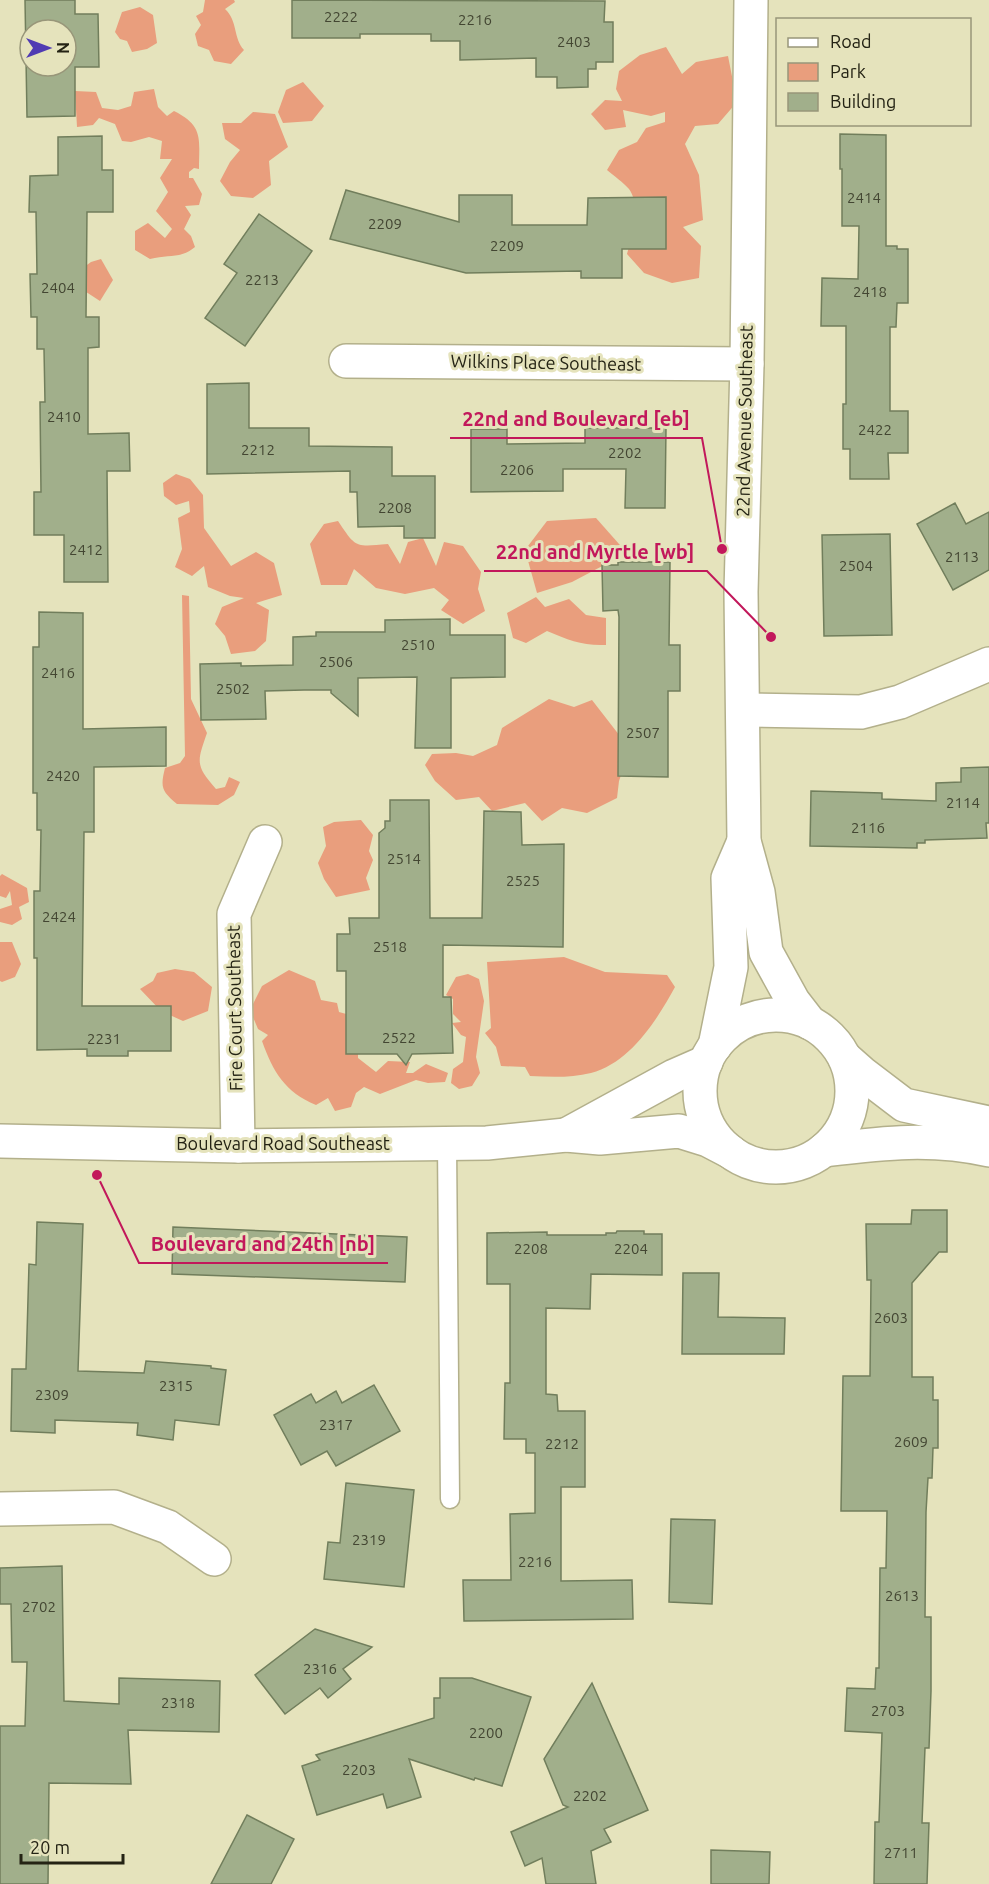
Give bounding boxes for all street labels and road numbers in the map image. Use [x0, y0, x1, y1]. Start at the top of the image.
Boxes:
street label: 22nd Avenue Southeast [732, 325, 756, 517]
street label: Wilkins Place Southeast [451, 350, 641, 374]
street label: Fire Court Southeast [223, 925, 245, 1091]
street label: Boulevard Road Southeast [176, 1133, 390, 1153]

